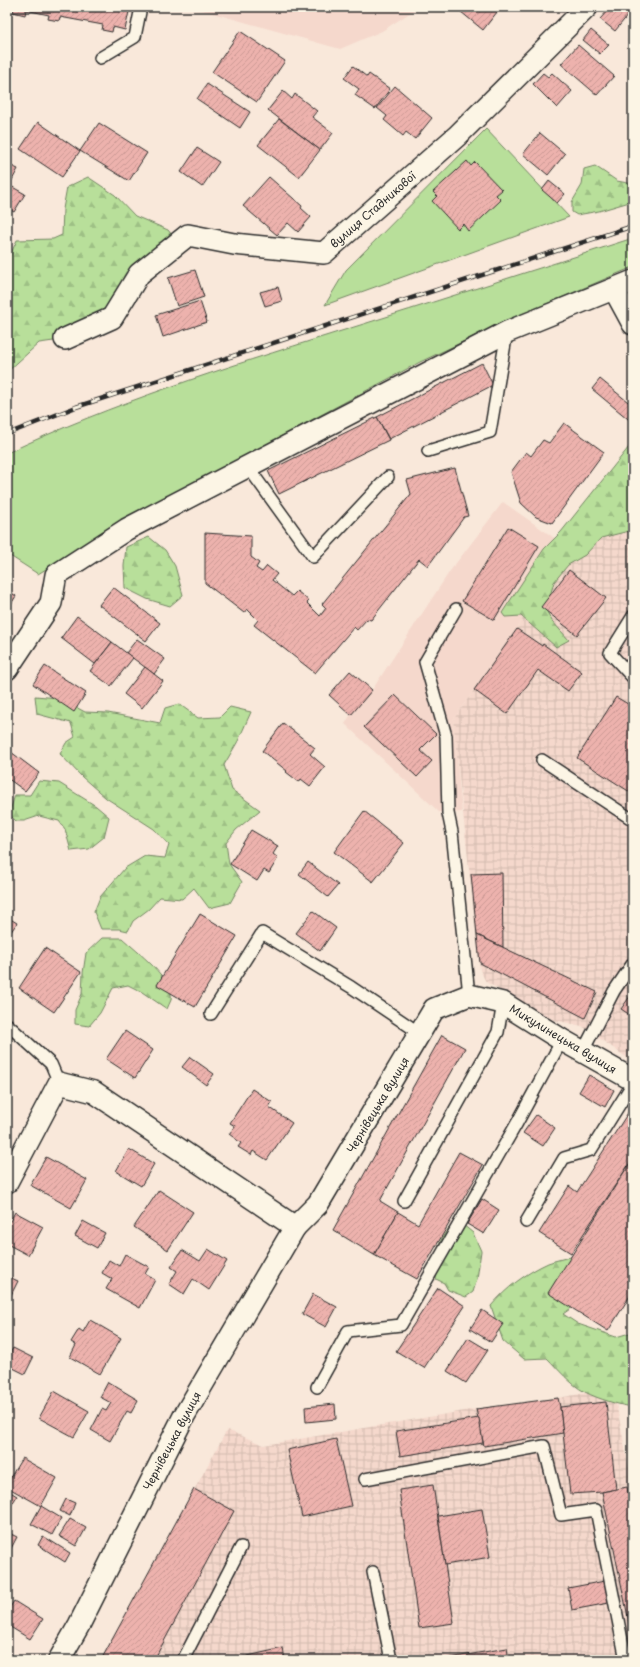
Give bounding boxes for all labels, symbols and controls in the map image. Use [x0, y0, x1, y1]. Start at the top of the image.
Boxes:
street label: вулиця Стадникової [326, 167, 420, 252]
street label: Микулинецька вулиця [506, 1000, 620, 1077]
street label: Чернівецька вулиця [342, 1053, 413, 1156]
street label: Чернівецька вулиця [138, 1388, 205, 1493]

